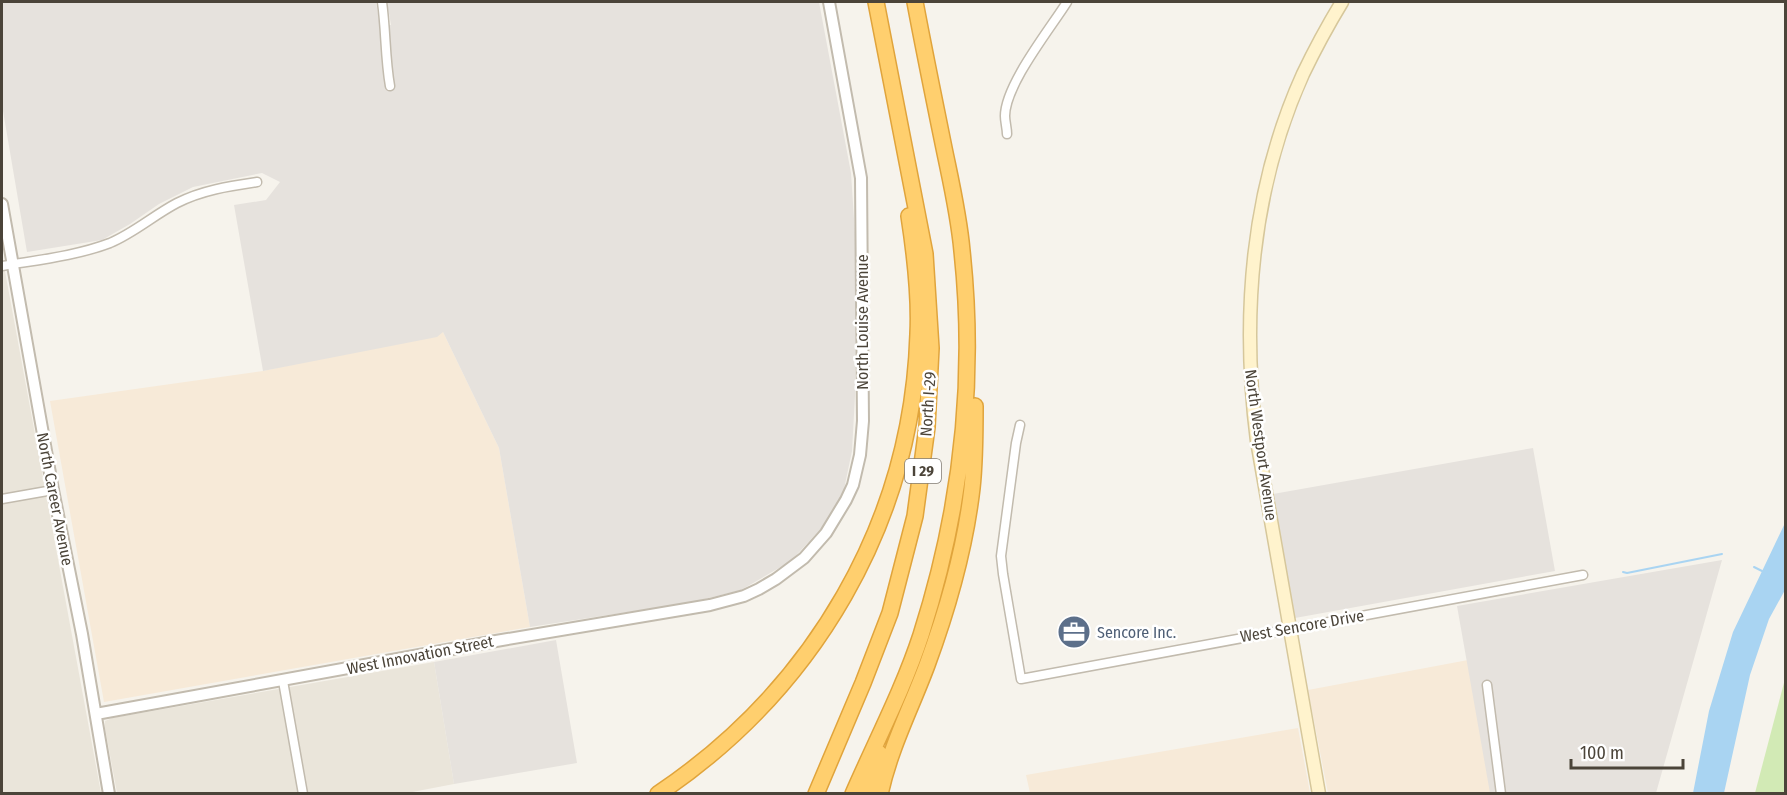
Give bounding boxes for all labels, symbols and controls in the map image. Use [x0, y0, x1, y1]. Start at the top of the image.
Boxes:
street label: North Louise Avenue [853, 254, 872, 390]
street label: North Westport Avenue [1241, 368, 1281, 522]
street label: North I-29 [916, 371, 940, 437]
street label: North Career Avenue [33, 431, 77, 567]
road number: I 29 [905, 459, 941, 483]
street label: West Sencore Drive [1239, 606, 1366, 646]
office icon: Sencore Inc. [1056, 614, 1092, 650]
place label: Sencore Inc. [1097, 623, 1176, 642]
street label: West Innovation Street [345, 631, 496, 679]
scale bar [1571, 732, 1684, 770]
text: 100 m [1580, 742, 1624, 764]

